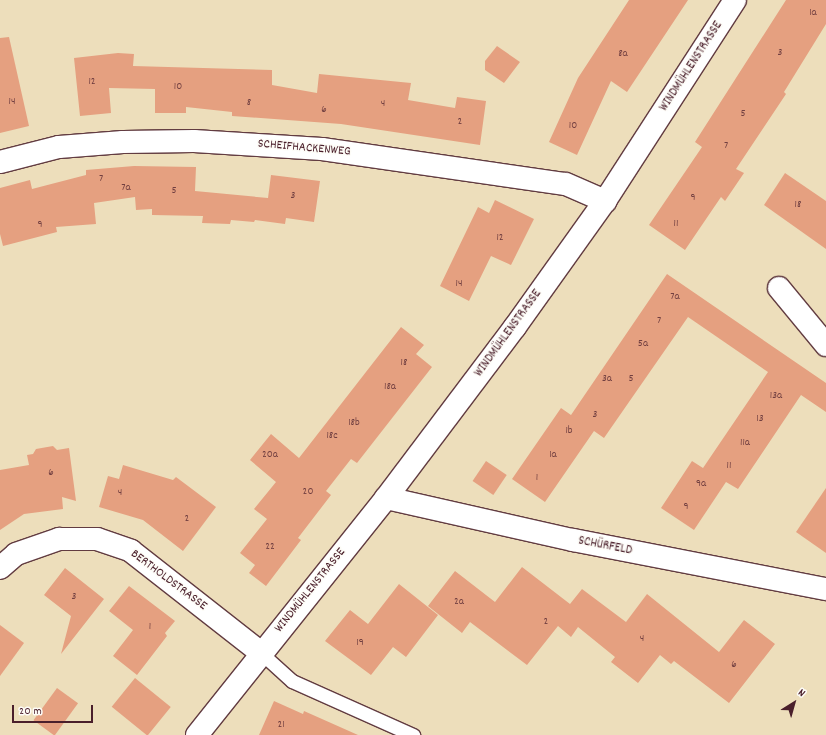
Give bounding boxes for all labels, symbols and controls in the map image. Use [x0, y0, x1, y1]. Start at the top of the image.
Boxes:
house number: 1a [809, 6, 817, 20]
street label: WINDMÜHLENSTRASSE [657, 19, 727, 115]
house number: 3 [778, 46, 782, 60]
house number: 8a [618, 47, 628, 61]
house number: 12 [88, 75, 96, 89]
house number: 10 [174, 80, 182, 94]
house number: 14 [9, 95, 15, 109]
house number: 8 [247, 96, 251, 110]
house number: 4 [381, 97, 385, 111]
house number: 6 [321, 103, 327, 117]
house number: 5 [740, 107, 746, 121]
house number: 2 [458, 115, 462, 129]
house number: 10 [569, 119, 577, 133]
street label: SCHEIFHACKENWEG [257, 137, 351, 161]
house number: 7 [724, 139, 728, 153]
house number: 7 [99, 172, 103, 186]
house number: 7a [121, 181, 131, 195]
house number: 5 [171, 184, 177, 198]
house number: 3 [291, 189, 295, 203]
house number: 9 [690, 191, 696, 205]
house number: 18 [795, 198, 801, 212]
house number: 11 [674, 217, 678, 231]
house number: 9 [37, 218, 43, 232]
house number: 12 [496, 231, 504, 245]
house number: 14 [456, 277, 462, 291]
street label: WINDMÜHLENSTRASSE [472, 287, 546, 381]
house number: 7a [670, 290, 680, 304]
house number: 7 [657, 314, 661, 328]
house number: 5a [638, 337, 648, 351]
house number: 18 [401, 356, 407, 370]
house number: 3a [602, 372, 612, 386]
house number: 5 [628, 372, 634, 386]
house number: 18a [384, 380, 396, 394]
house number: 13a [770, 389, 782, 403]
house number: 3 [593, 408, 597, 422]
house number: 13 [756, 412, 764, 426]
house number: 18b [348, 416, 360, 430]
house number: 1b [565, 424, 573, 438]
house number: 18c [326, 429, 338, 443]
house number: 11a [740, 436, 750, 450]
house number: 20a [262, 448, 278, 462]
house number: 1a [549, 448, 557, 462]
house number: 11 [727, 459, 731, 473]
house number: 6 [48, 466, 54, 480]
house number: 1 [536, 471, 538, 485]
house number: 9a [696, 477, 706, 491]
house number: 20 [303, 485, 313, 499]
house number: 4 [118, 486, 122, 500]
house number: 9 [683, 500, 689, 514]
house number: 2 [185, 512, 189, 526]
street label: SCHÜRFELD [577, 534, 633, 560]
house number: 22 [265, 540, 275, 554]
street label: WINDMÜHLENSTRASSE [272, 546, 350, 636]
street label: BERTHOLDSTRASSE [127, 547, 209, 615]
house number: 3 [72, 590, 76, 604]
house number: 2a [454, 595, 464, 609]
house number: 2 [544, 615, 548, 629]
house number: 1 [149, 620, 151, 634]
house number: 4 [640, 632, 644, 646]
house number: 19 [356, 636, 364, 650]
house number: 6 [731, 658, 737, 672]
north arrow [774, 683, 814, 723]
text: N [794, 685, 808, 701]
scale bar [14, 697, 95, 723]
text: 20 m [19, 703, 42, 720]
house number: 21 [277, 718, 285, 732]

